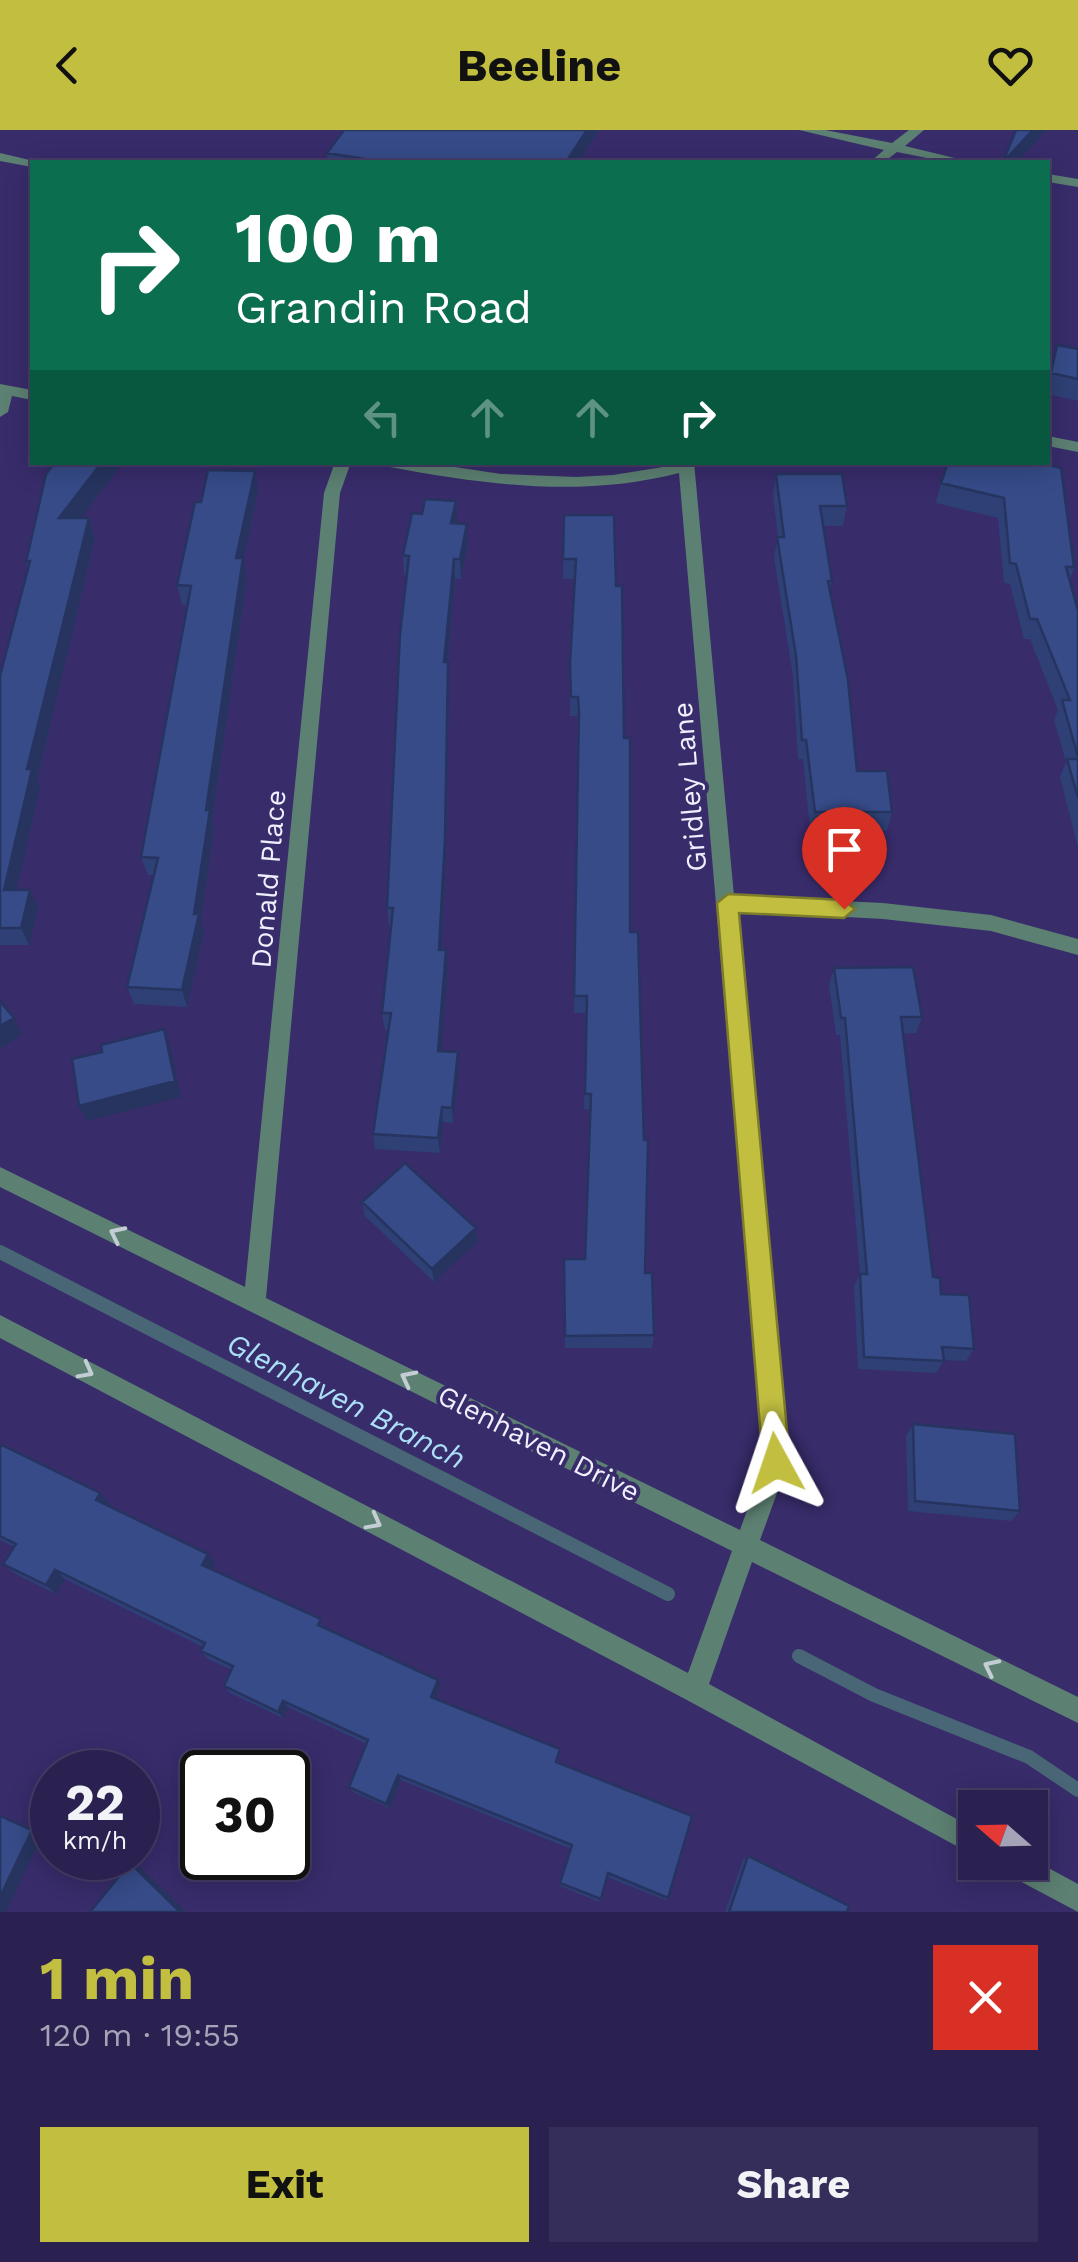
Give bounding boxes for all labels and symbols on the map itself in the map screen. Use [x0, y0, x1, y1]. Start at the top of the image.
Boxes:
street label: Gridley Lane [666, 701, 713, 873]
street label: Donald Place [244, 788, 293, 970]
pin [802, 807, 887, 910]
one-way arrow [109, 1226, 127, 1246]
water label: Glenhaven Branch [221, 1325, 471, 1476]
one-way arrow [76, 1359, 94, 1378]
one-way arrow [400, 1371, 418, 1390]
street label: Glenhaven Drive [432, 1378, 645, 1509]
position arrow [724, 1411, 828, 1515]
one-way arrow [364, 1510, 382, 1529]
one-way arrow [983, 1660, 1001, 1679]
speed limit sign: 30 [180, 1750, 310, 1880]
north arrow [958, 1790, 1048, 1880]

